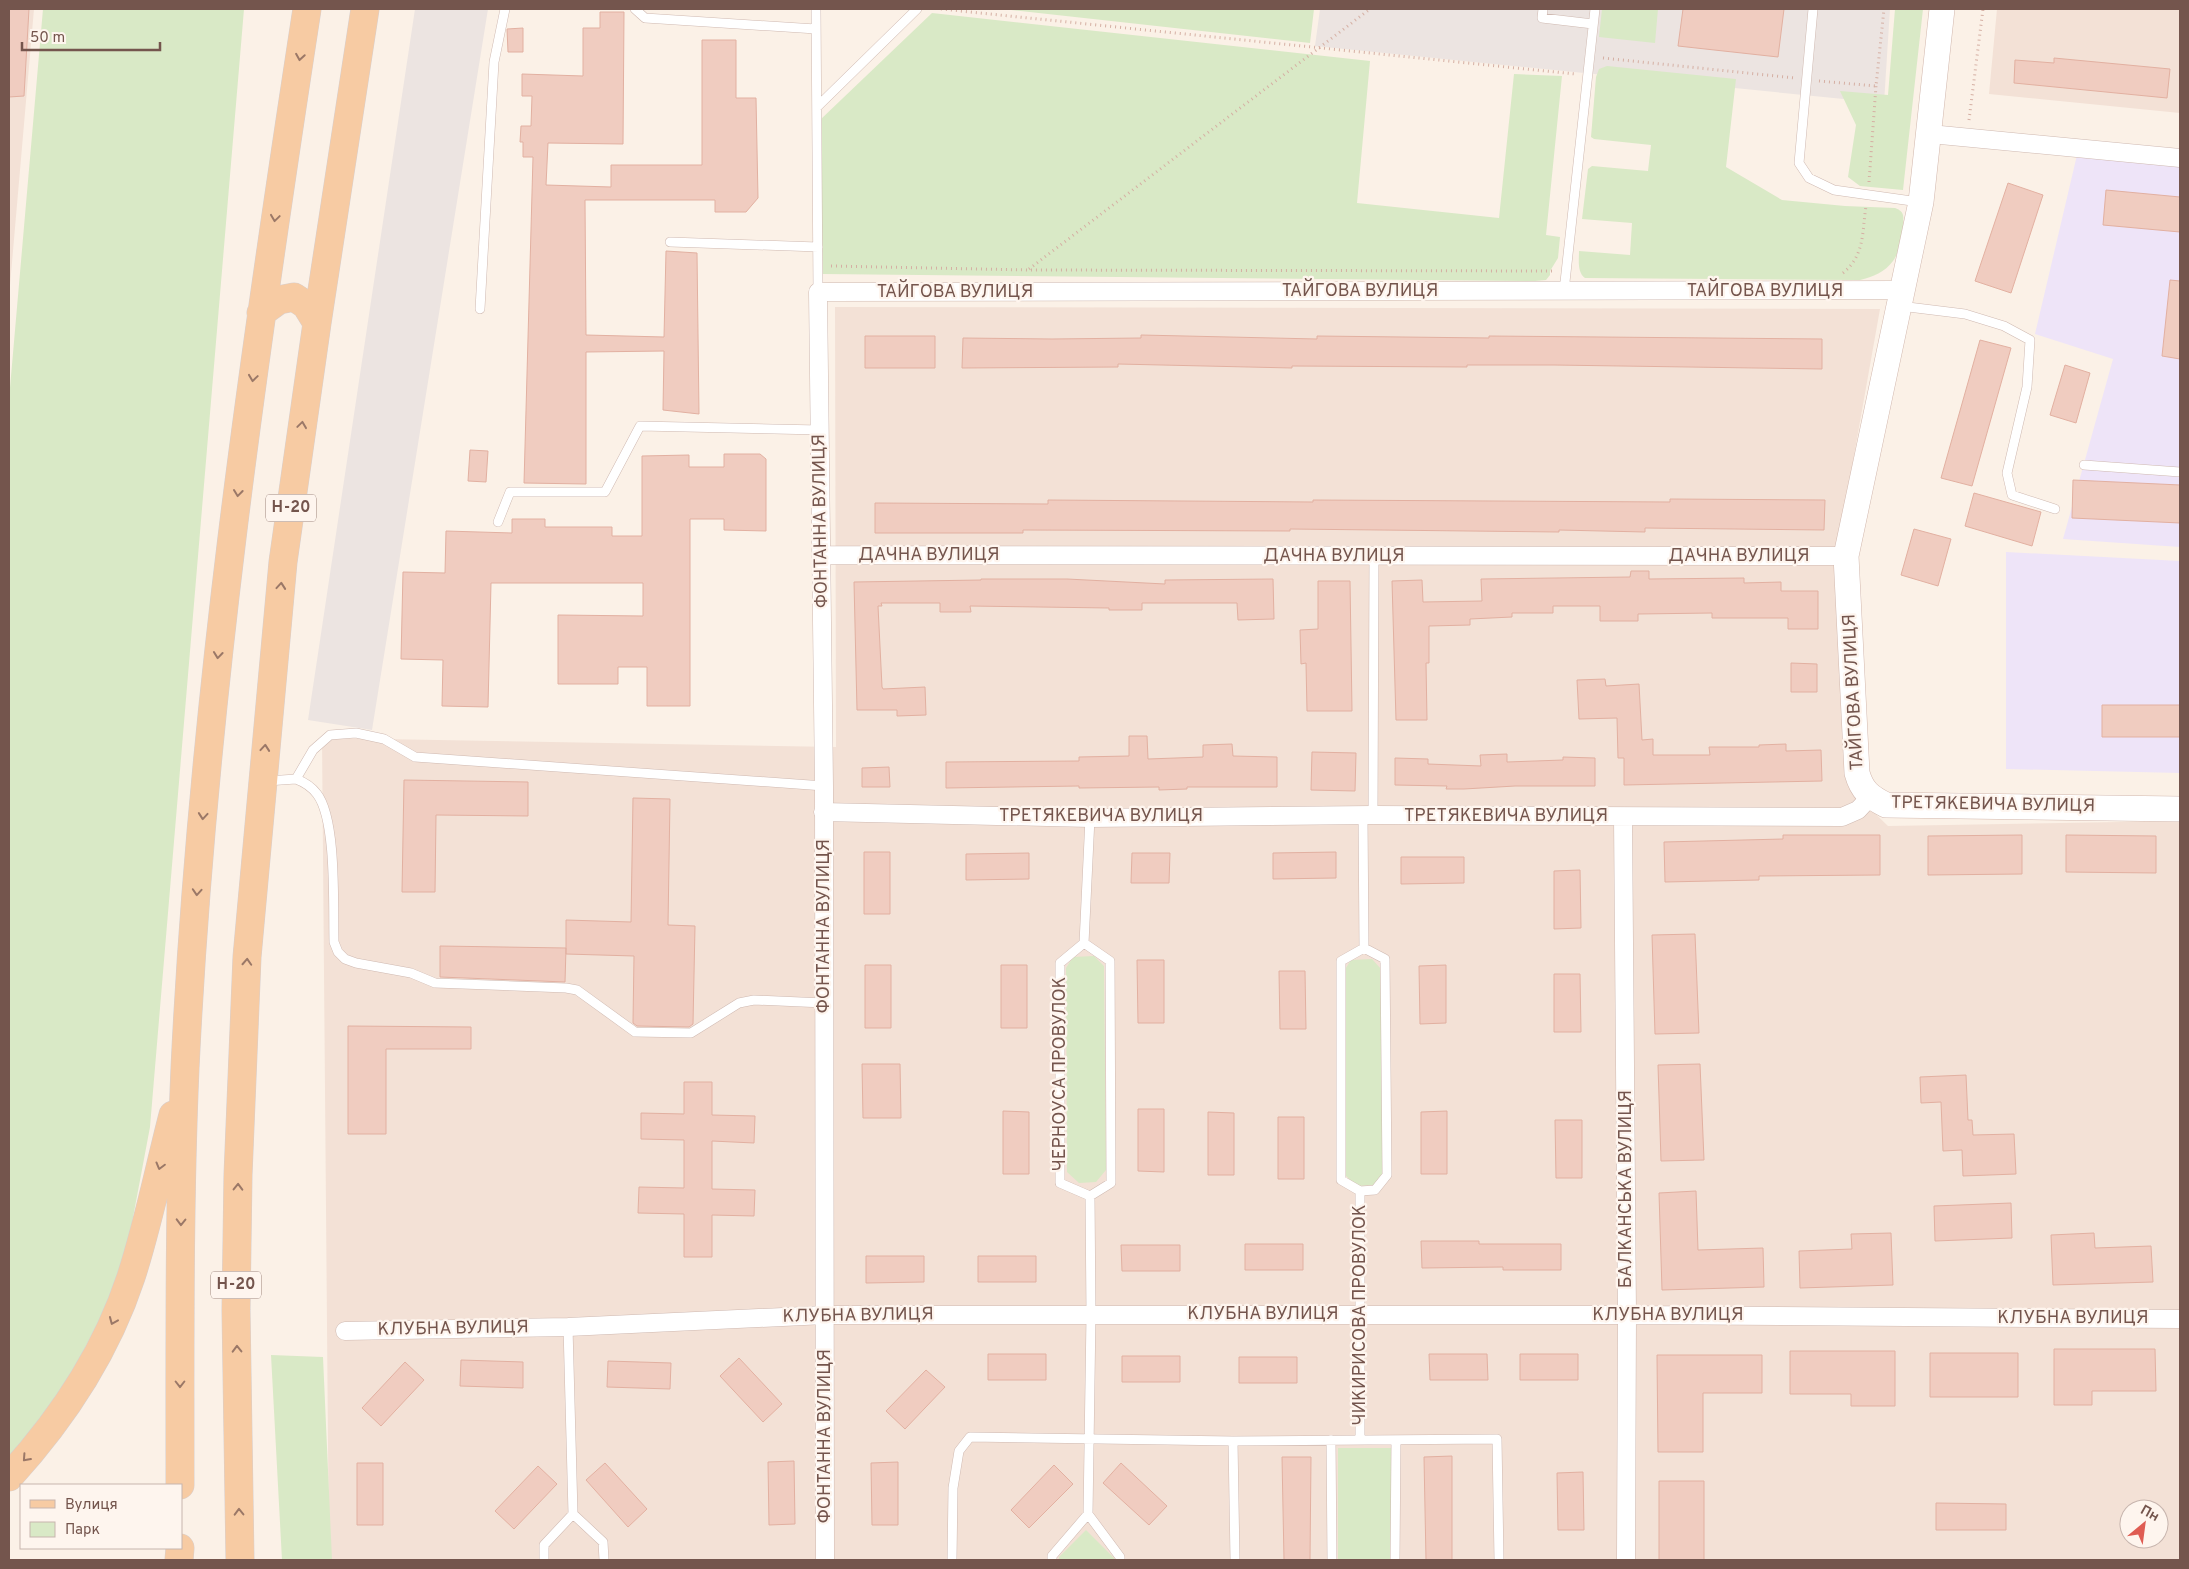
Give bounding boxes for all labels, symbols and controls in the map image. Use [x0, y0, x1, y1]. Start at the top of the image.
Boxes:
scale bar [22, 20, 160, 52]
text: 50 m [30, 29, 65, 48]
one-way arrow [295, 53, 305, 61]
one-way arrow [271, 213, 281, 222]
street label: ТАЙГОВА ВУЛИЦЯ [1282, 278, 1438, 303]
street label: ТАЙГОВА ВУЛИЦЯ [1687, 278, 1843, 303]
street label: ТАЙГОВА ВУЛИЦЯ [877, 279, 1033, 304]
one-way arrow [248, 374, 258, 383]
one-way arrow [296, 420, 307, 428]
street label: ФОНТАННА ВУЛИЦЯ [808, 434, 834, 608]
one-way arrow [233, 490, 244, 498]
road number: Н-20 [266, 494, 316, 522]
street label: ДАЧНА ВУЛИЦЯ [858, 544, 1000, 567]
street label: ДАЧНА ВУЛИЦЯ [1263, 545, 1405, 568]
street label: ДАЧНА ВУЛИЦЯ [1668, 545, 1810, 568]
one-way arrow [275, 582, 286, 590]
street label: ТАЙГОВА ВУЛИЦЯ [1836, 613, 1870, 771]
one-way arrow [213, 651, 224, 659]
one-way arrow [259, 743, 270, 751]
street label: ТРЕТЯКЕВИЧА ВУЛИЦЯ [1891, 792, 2095, 818]
street label: ТРЕТЯКЕВИЧА ВУЛИЦЯ [999, 805, 1203, 828]
street label: ТРЕТЯКЕВИЧА ВУЛИЦЯ [1404, 805, 1608, 828]
one-way arrow [198, 813, 209, 821]
street label: ФОНТАННА ВУЛИЦЯ [813, 839, 836, 1013]
one-way arrow [191, 889, 202, 897]
one-way arrow [242, 958, 253, 966]
street label: ЧЕРНОУСА ПРОВУЛОК [1049, 976, 1072, 1171]
street label: БАЛКАНСЬКА ВУЛИЦЯ [1615, 1090, 1638, 1288]
one-way arrow [155, 1161, 165, 1169]
one-way arrow [233, 1182, 243, 1190]
street label: ЧИКИРИСОВА ПРОВУЛОК [1349, 1204, 1372, 1426]
one-way arrow [176, 1218, 186, 1226]
road number: Н-20 [211, 1272, 261, 1298]
street label: КЛУБНА ВУЛИЦЯ [782, 1303, 934, 1329]
street label: КЛУБНА ВУЛИЦЯ [1187, 1303, 1339, 1326]
street label: КЛУБНА ВУЛИЦЯ [1592, 1304, 1744, 1327]
street label: КЛУБНА ВУЛИЦЯ [1997, 1307, 2149, 1330]
one-way arrow [109, 1316, 120, 1325]
street label: КЛУБНА ВУЛИЦЯ [377, 1316, 529, 1342]
one-way arrow [232, 1345, 242, 1352]
street label: ФОНТАННА ВУЛИЦЯ [814, 1349, 837, 1523]
one-way arrow [175, 1380, 185, 1388]
one-way arrow [23, 1452, 32, 1461]
legend [20, 1484, 182, 1549]
text: Вулиця [65, 1496, 118, 1515]
north arrow [2119, 1499, 2169, 1549]
text: Пн [2137, 1502, 2162, 1526]
one-way arrow [234, 1507, 244, 1515]
text: Парк [65, 1521, 100, 1540]

